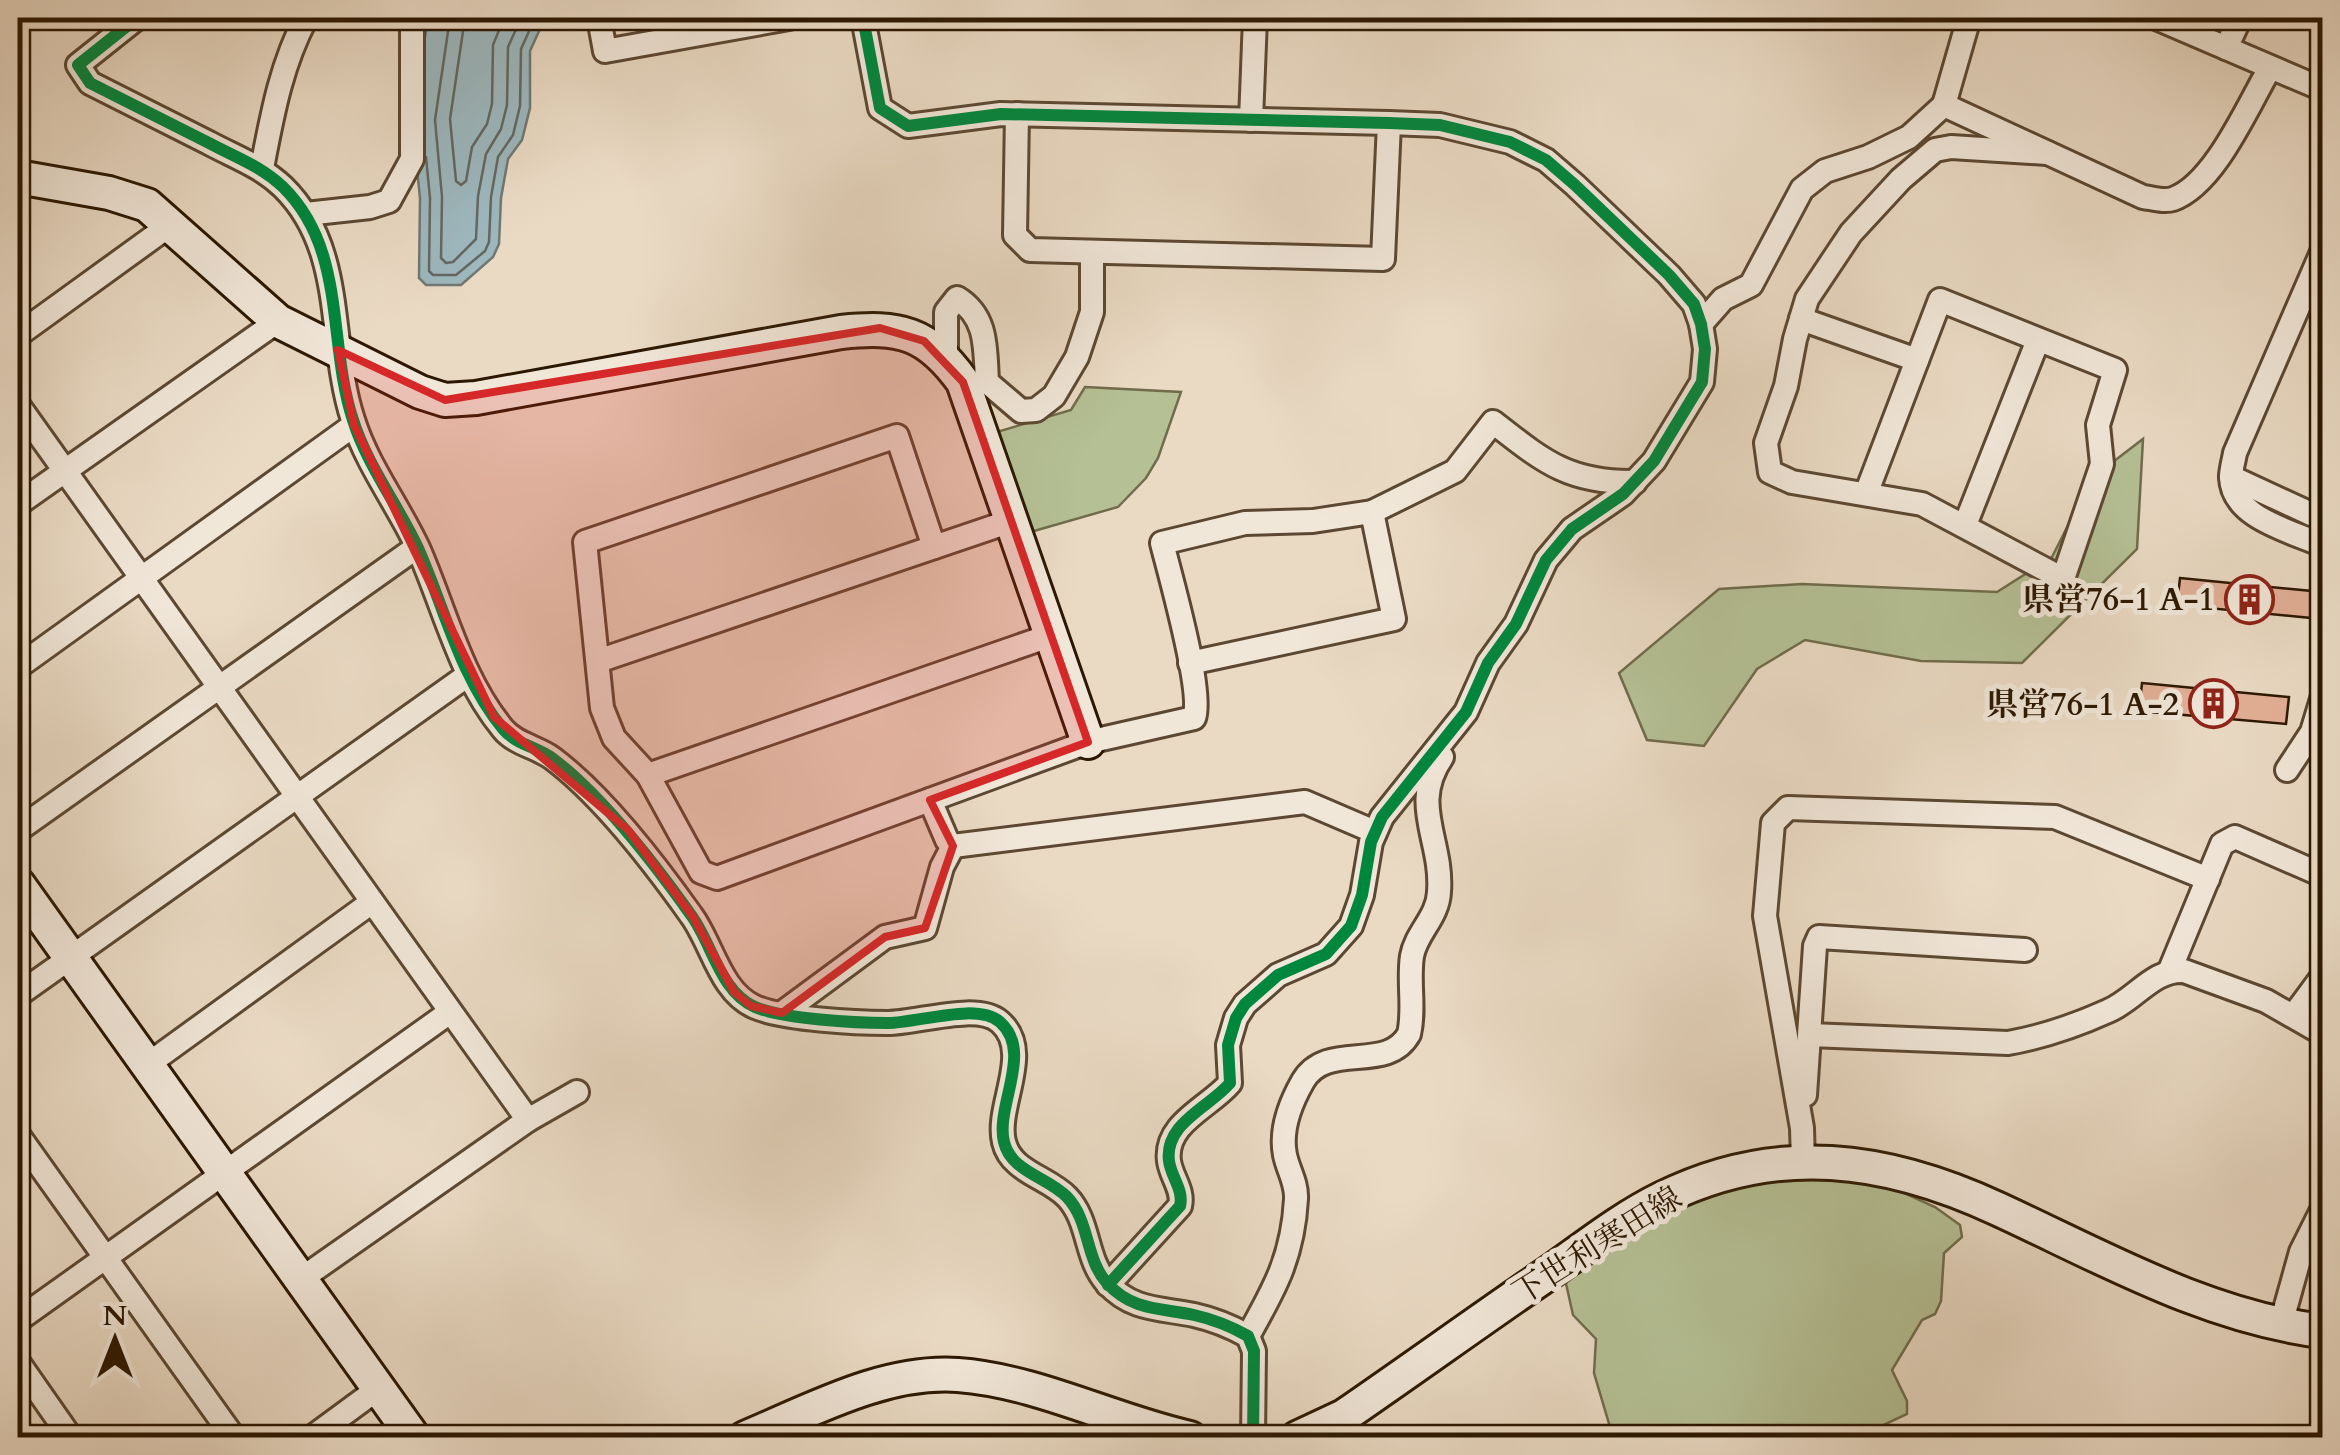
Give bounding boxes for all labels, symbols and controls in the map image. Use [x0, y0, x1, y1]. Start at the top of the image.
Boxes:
building icon: 県営76-1 A-1 [2224, 573, 2276, 625]
place label: 県営76-1 A-1 [2022, 578, 2215, 622]
building icon: 県営76-1 A-2 [2188, 678, 2240, 730]
place label: 県営76-1 A-2 [1986, 683, 2179, 727]
street label: 下世利寒田線 [1504, 1176, 1691, 1315]
north arrow [65, 1290, 165, 1390]
text: N [103, 1297, 127, 1335]

